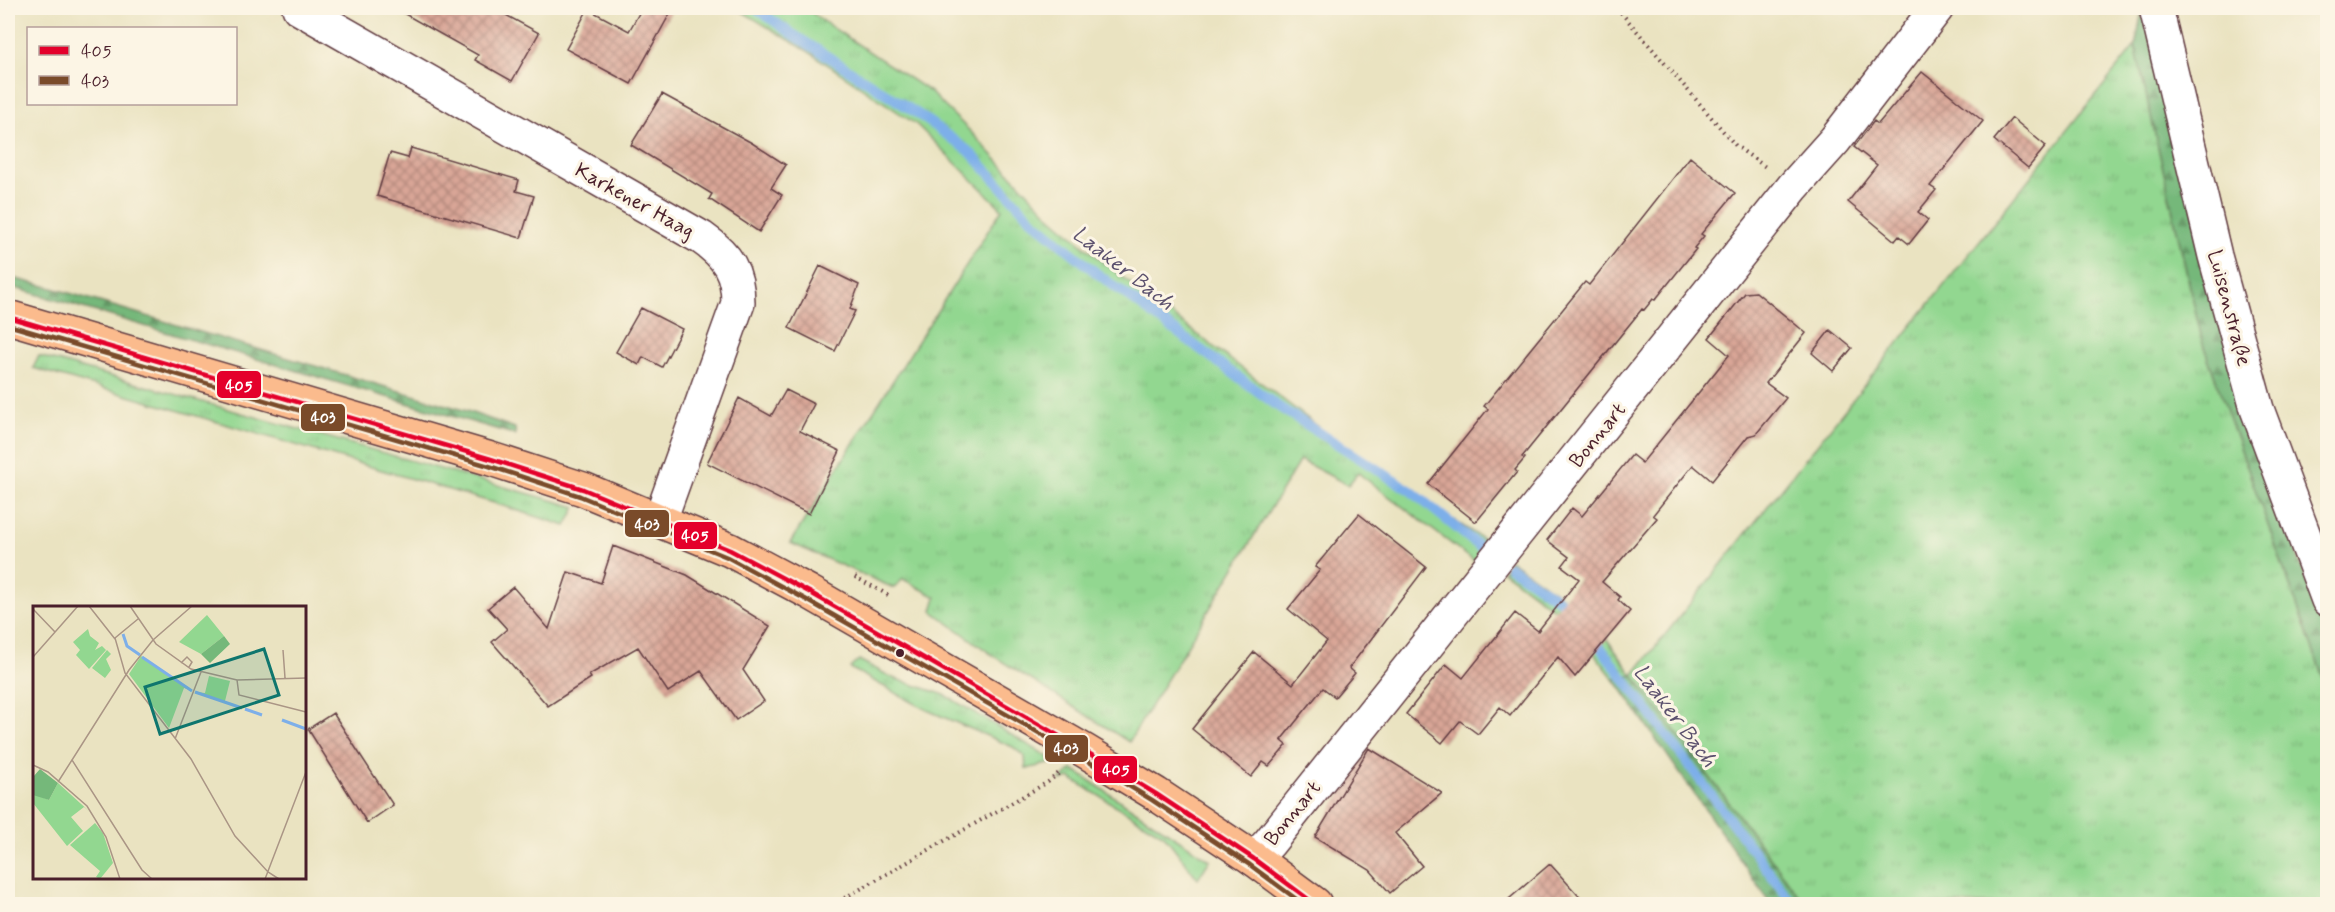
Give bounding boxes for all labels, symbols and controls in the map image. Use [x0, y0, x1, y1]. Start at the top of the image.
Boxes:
legend [27, 27, 237, 105]
text: 405 [81, 40, 112, 64]
text: 403 [81, 70, 109, 94]
street label: Karkener Haag [570, 156, 699, 245]
water label: Laaker Bach [1066, 220, 1180, 317]
street label: Luisenstraße [2200, 247, 2258, 369]
line badge: 405 [216, 370, 262, 399]
text: 405 [225, 376, 253, 397]
street label: Bonnart [1563, 397, 1633, 474]
line badge: 403 [300, 403, 346, 432]
text: 403 [311, 408, 336, 429]
line badge: 403 [624, 509, 670, 538]
text: 403 [635, 515, 660, 536]
line badge: 405 [673, 521, 718, 550]
text: 405 [681, 526, 709, 547]
inset map [33, 606, 306, 879]
unlabelled marker [894, 647, 906, 659]
water label: Laaker Bach [1627, 659, 1722, 773]
line badge: 403 [1044, 734, 1089, 763]
text: 403 [1054, 739, 1079, 760]
line badge: 405 [1093, 755, 1138, 784]
text: 405 [1102, 760, 1130, 781]
street label: Bonnart [1258, 775, 1328, 852]

